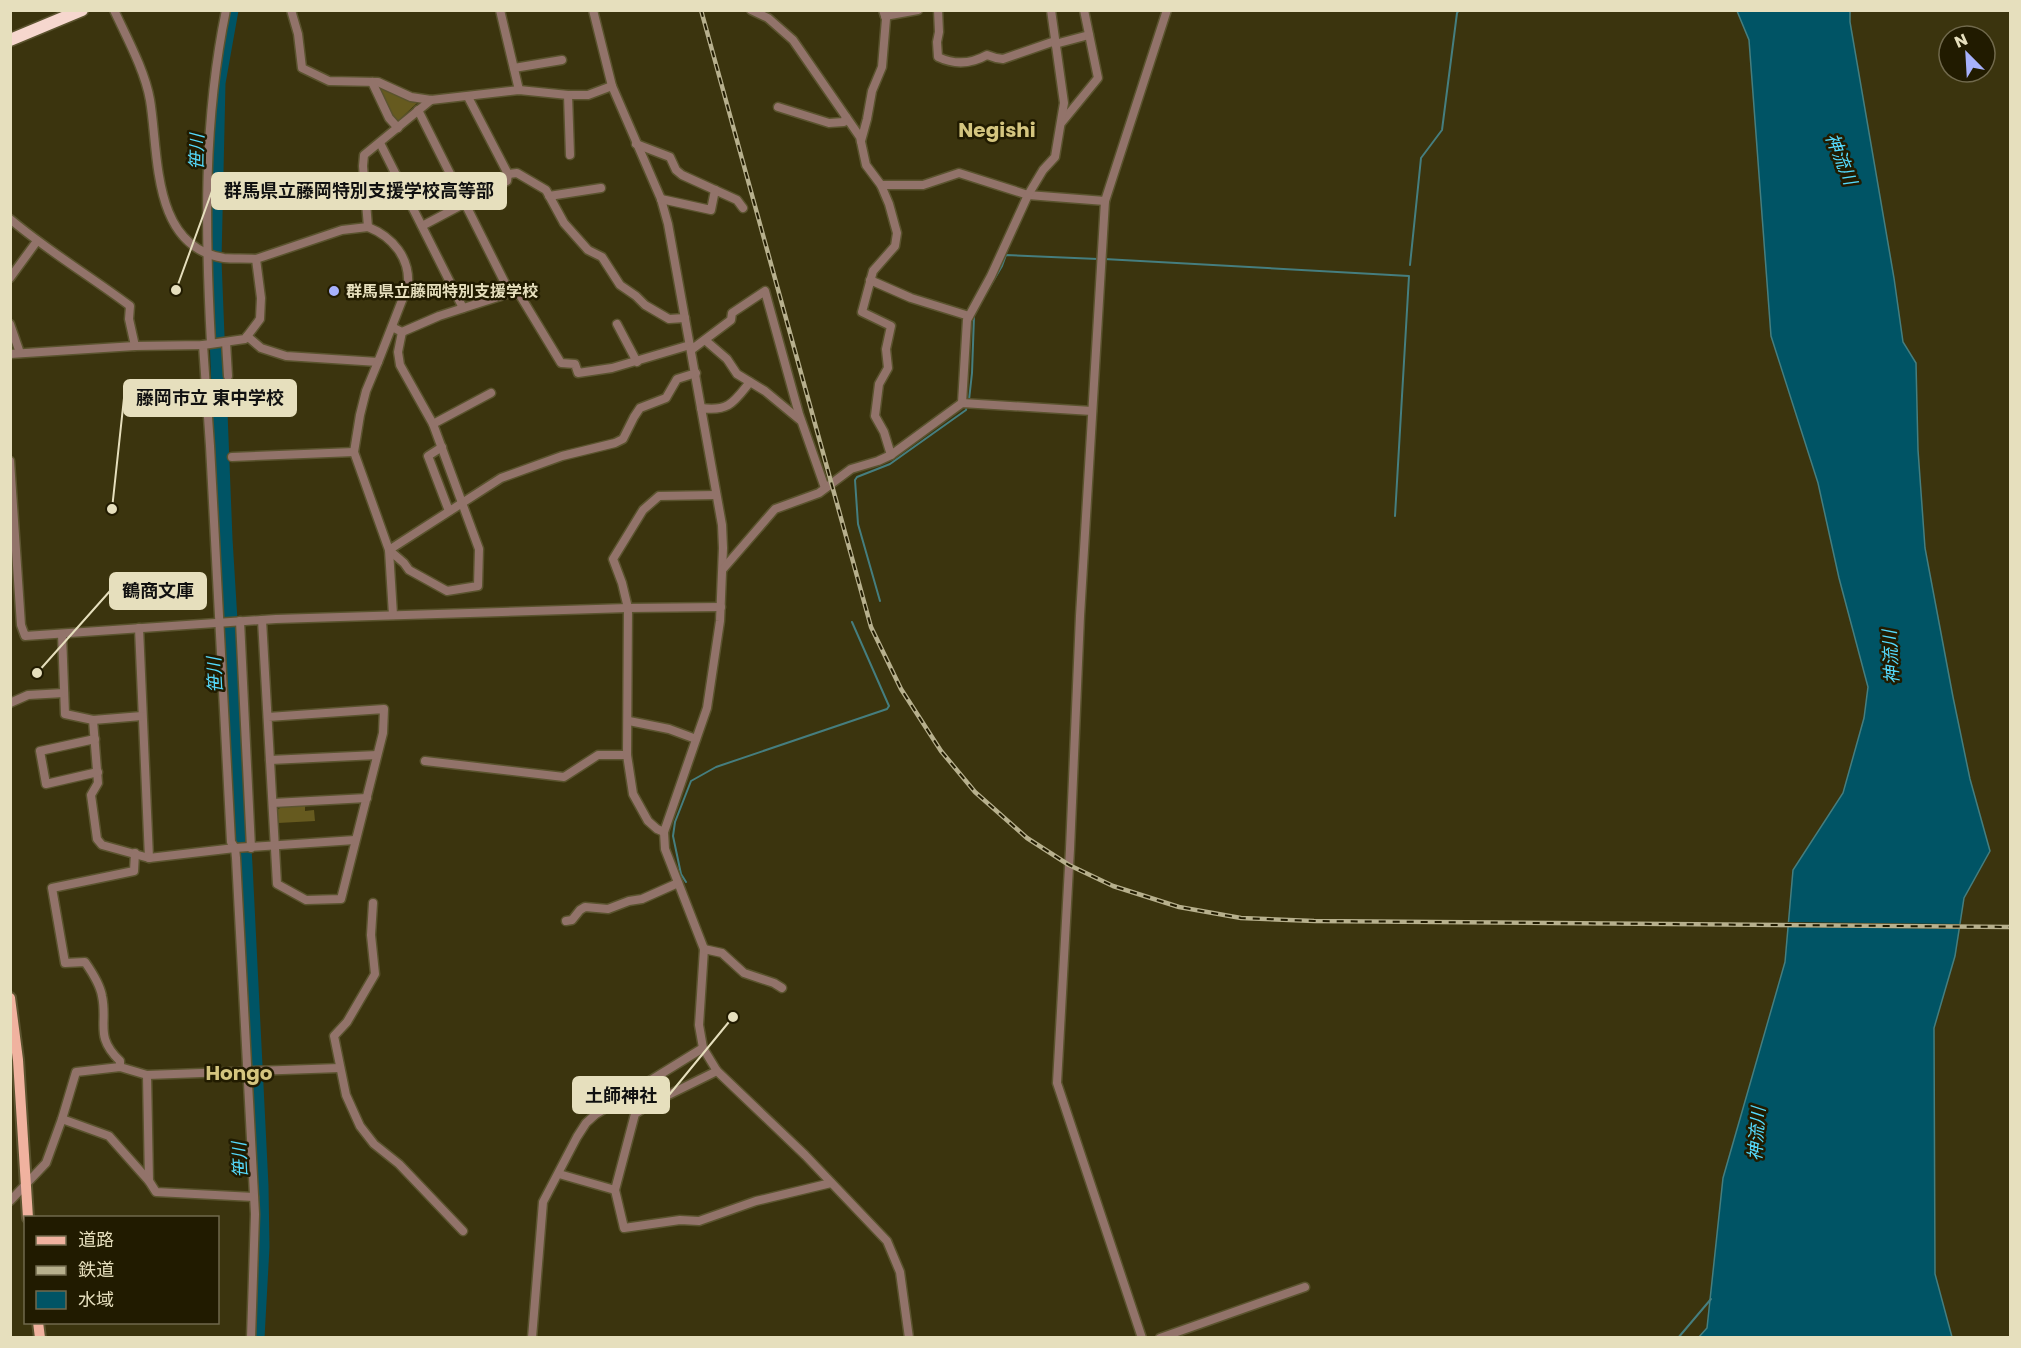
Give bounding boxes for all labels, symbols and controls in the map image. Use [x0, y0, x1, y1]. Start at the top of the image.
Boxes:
north arrow [1937, 24, 1997, 84]
text: N [1951, 28, 1971, 54]
district label: Negishi [958, 116, 1036, 144]
water label: 神流川 [1820, 129, 1864, 190]
water label: 笹川 [184, 132, 209, 170]
callout: 群馬県立藤岡特別支援学校高等部 [212, 173, 506, 209]
text: 群馬県立藤岡特別支援学校高等部 [224, 178, 494, 203]
place label: 群馬県立藤岡特別支援学校 [346, 280, 538, 303]
marker: 群馬県立藤岡特別支援学校 [327, 284, 341, 298]
callout: 藤岡市立 東中学校 [124, 380, 296, 416]
text: 藤岡市立 東中学校 [136, 385, 284, 410]
callout: 鶴商文庫 [110, 573, 206, 609]
text: 鶴商文庫 [122, 578, 194, 603]
water label: 神流川 [1877, 627, 1904, 685]
water label: 笹川 [201, 654, 228, 694]
district label: Hongo [205, 1059, 273, 1087]
callout: 土師神社 [573, 1077, 669, 1113]
text: 土師神社 [585, 1083, 657, 1108]
water label: 神流川 [1742, 1104, 1771, 1162]
water label: 笹川 [226, 1139, 253, 1179]
legend [24, 1216, 219, 1324]
text: 道路 [78, 1227, 114, 1252]
text: 鉄道 [78, 1257, 114, 1282]
text: 水域 [78, 1287, 114, 1312]

